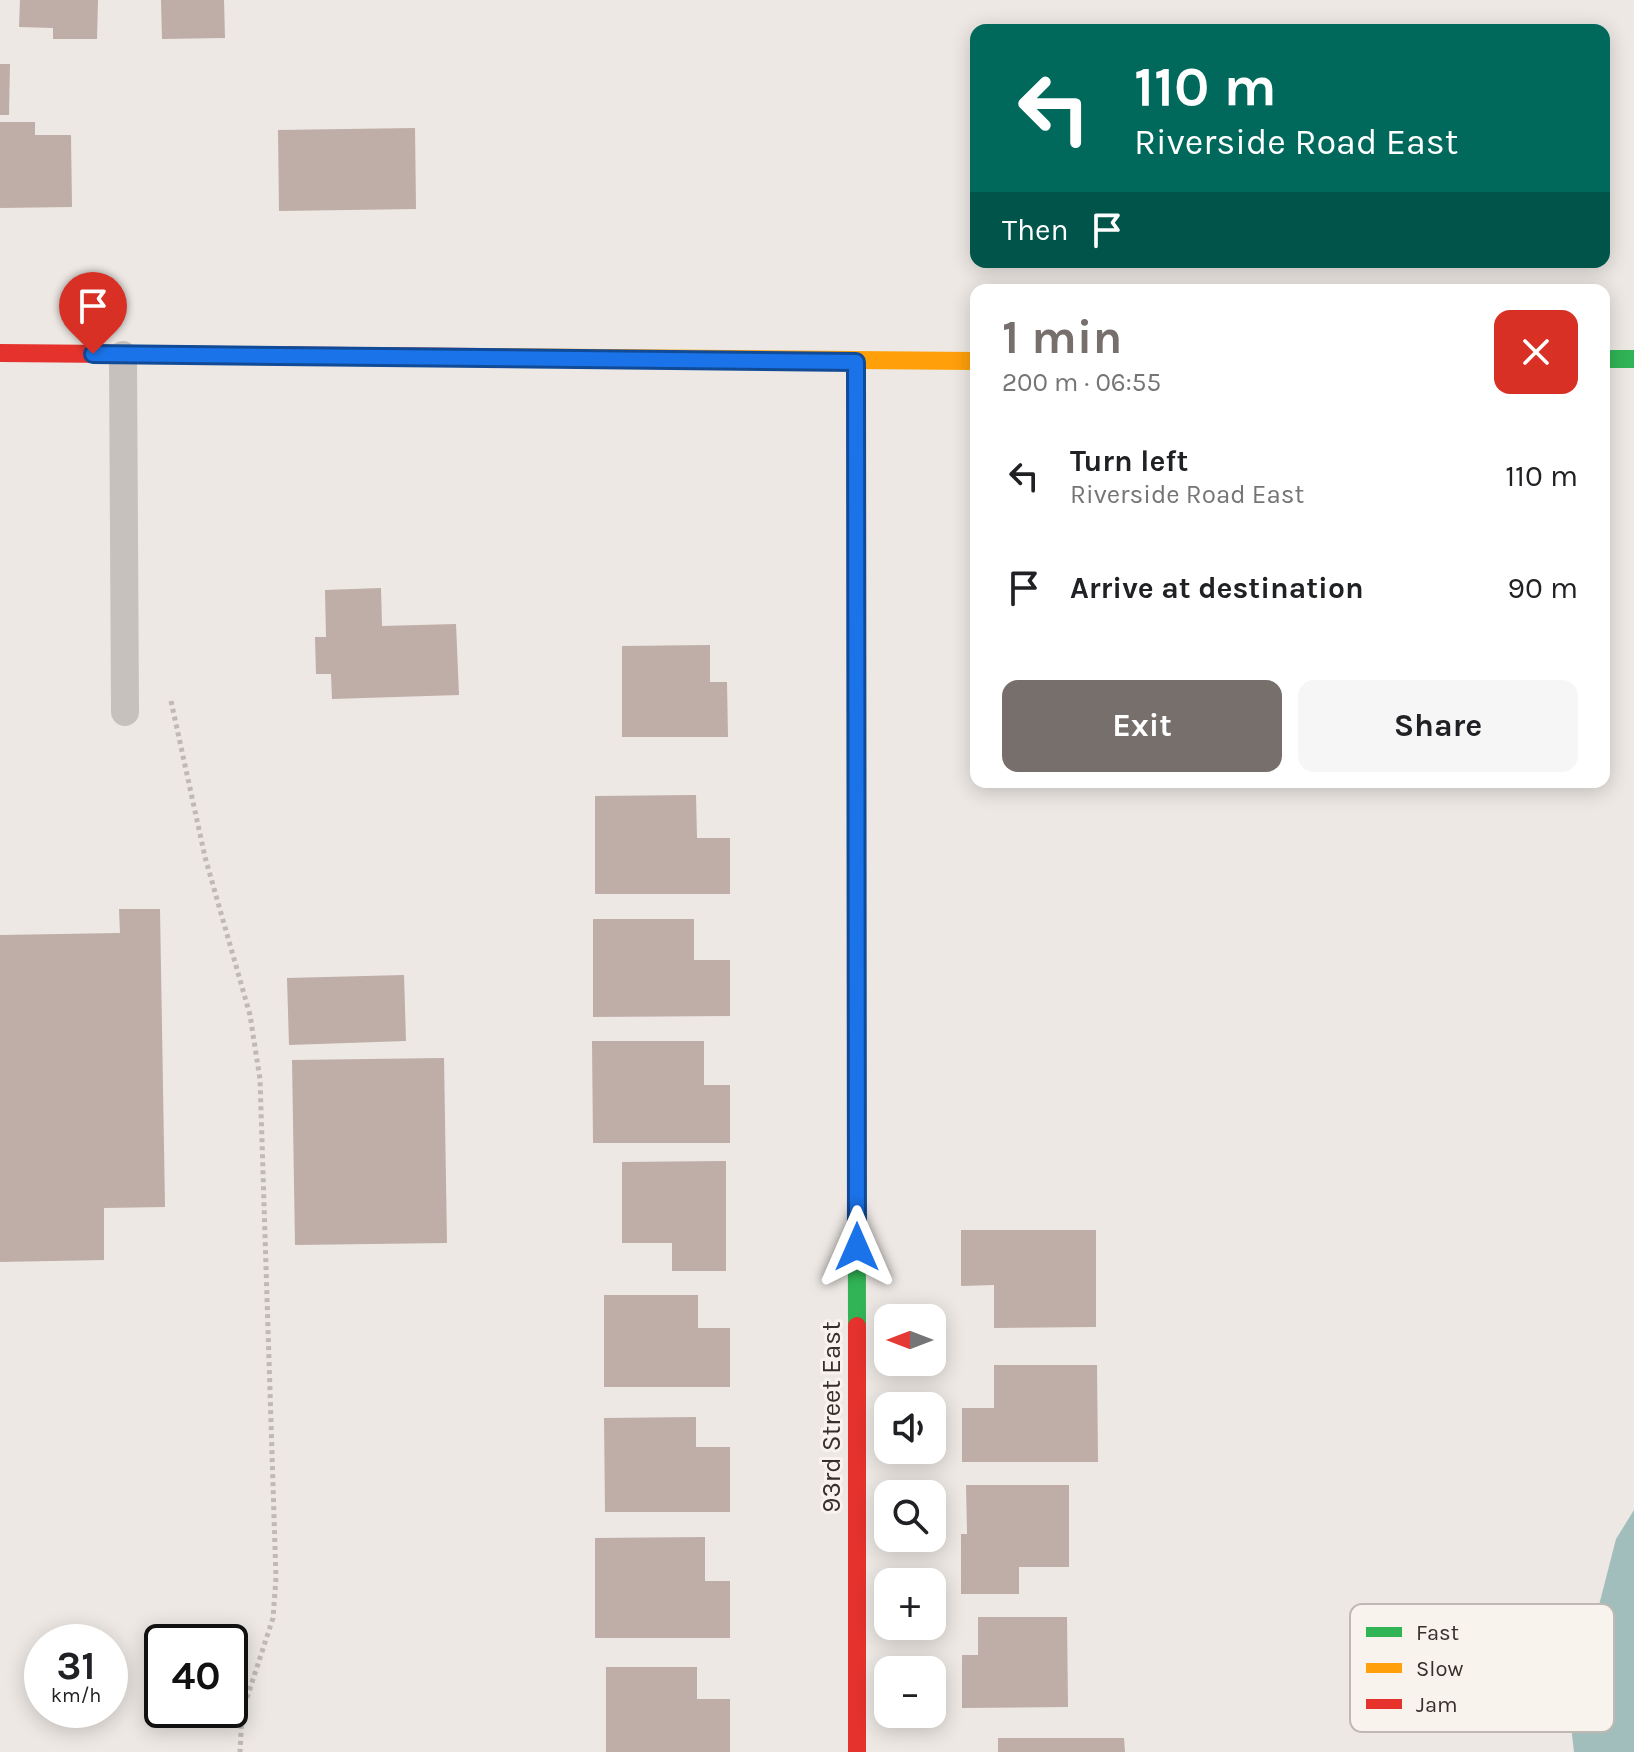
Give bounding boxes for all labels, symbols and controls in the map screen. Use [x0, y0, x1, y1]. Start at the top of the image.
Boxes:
text: 110 m [1134, 54, 1277, 119]
icon: left [1002, 56, 1106, 160]
text: Riverside Road East [1134, 121, 1458, 163]
icon: arrive [1085, 208, 1129, 252]
text: Then [1002, 212, 1069, 248]
pin [59, 272, 127, 354]
icon: arrive [71, 284, 115, 328]
text: 1 min [1002, 309, 1122, 365]
button: close [1494, 310, 1578, 394]
text: 200 m · 06:55 [1002, 367, 1161, 398]
text: Turn left [1070, 443, 1188, 479]
icon: left [1002, 454, 1046, 498]
text: 110 m [1505, 458, 1578, 494]
text: Riverside Road East [1070, 479, 1304, 510]
icon: arrive [1002, 566, 1046, 610]
text: Arrive at destination [1070, 570, 1364, 606]
text: 90 m [1508, 570, 1578, 606]
button: Exit [1002, 680, 1282, 772]
button: Share [1298, 680, 1578, 772]
position arrow [815, 1205, 899, 1289]
north arrow [874, 1304, 946, 1376]
map controls [874, 1304, 946, 1728]
street label: 93rd Street East [816, 1321, 847, 1513]
button: sound [874, 1392, 946, 1464]
button: search [874, 1480, 946, 1552]
button: + [874, 1568, 946, 1640]
legend [1350, 1604, 1614, 1732]
text: Fast [1416, 1620, 1459, 1646]
speed limit sign: 40 [144, 1624, 248, 1728]
text: 31 [56, 1642, 96, 1689]
button: − [874, 1656, 946, 1728]
text: Slow [1416, 1656, 1463, 1682]
text: km/h [51, 1684, 101, 1707]
text: Jam [1416, 1692, 1458, 1718]

